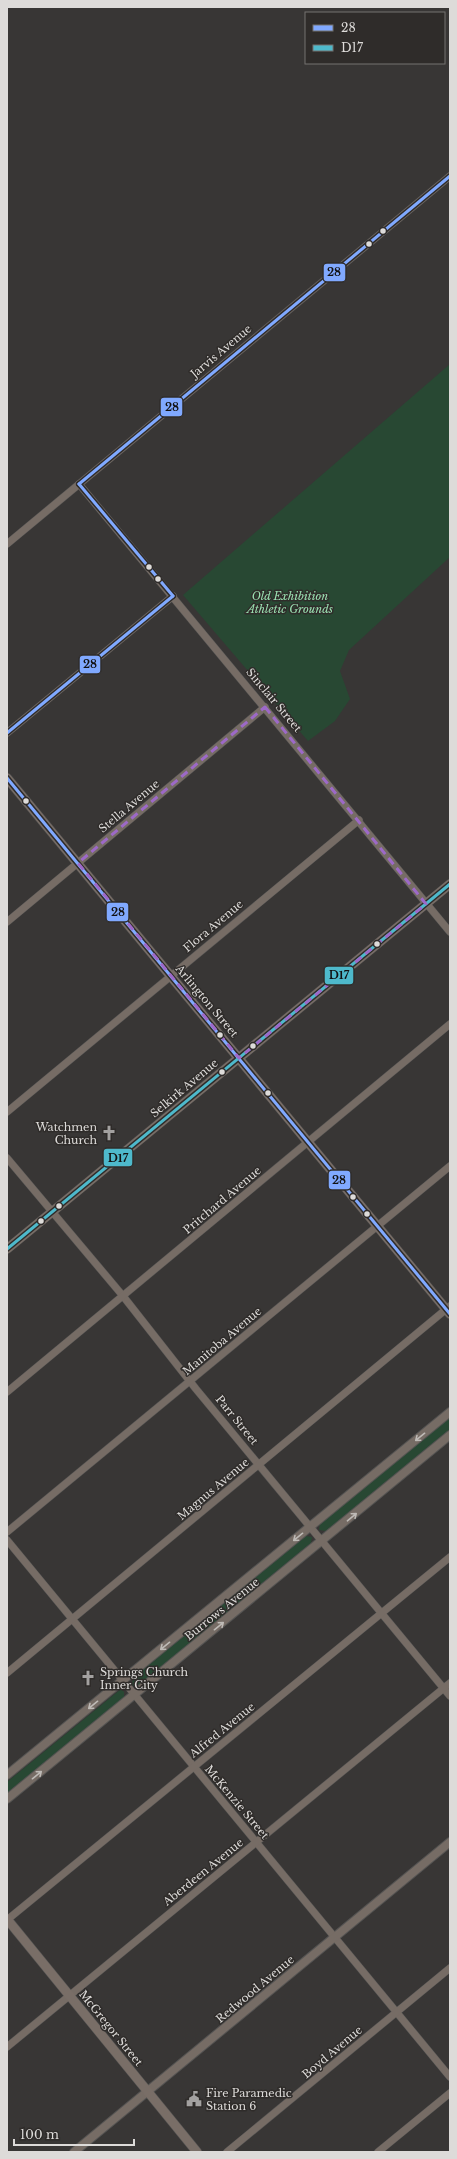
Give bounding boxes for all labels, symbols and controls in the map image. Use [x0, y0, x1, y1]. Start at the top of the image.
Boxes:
legend [305, 12, 445, 64]
text: 28 [341, 20, 356, 35]
text: D17 [341, 40, 364, 55]
unlabelled marker [378, 226, 388, 236]
unlabelled marker [364, 239, 374, 249]
line badge: 28 [323, 263, 346, 282]
text: 28 [327, 265, 341, 279]
street label: Jarvis Avenue [186, 321, 254, 382]
line badge: 28 [160, 397, 183, 417]
text: 28 [165, 400, 179, 414]
unlabelled marker [144, 562, 154, 572]
unlabelled marker [153, 574, 163, 584]
park label: Old Exhibition Athletic Grounds [245, 589, 333, 616]
line badge: 28 [79, 655, 101, 674]
text: 28 [83, 657, 97, 671]
street label: Sinclair Street [243, 665, 305, 735]
street label: Stella Avenue [96, 776, 162, 836]
unlabelled marker [21, 796, 31, 806]
street label: Flora Avenue [180, 897, 246, 955]
line badge: 28 [106, 902, 129, 922]
text: 28 [111, 905, 125, 919]
unlabelled marker [372, 939, 382, 949]
street label: Arlington Street [172, 961, 242, 1041]
line badge: D17 [324, 966, 354, 985]
text: D17 [329, 968, 350, 982]
unlabelled marker [215, 1030, 225, 1040]
unlabelled marker [248, 1041, 258, 1051]
street label: Selkirk Avenue [147, 1056, 221, 1120]
unlabelled marker [217, 1067, 227, 1077]
unlabelled marker [263, 1088, 273, 1098]
place label: Watchmen Church [35, 1120, 97, 1147]
church icon: Watchmen Church [100, 1124, 118, 1142]
line badge: D17 [103, 1148, 133, 1167]
text: D17 [108, 1151, 129, 1165]
street label: Pritchard Avenue [180, 1163, 264, 1237]
line badge: 28 [328, 1170, 351, 1190]
text: 28 [332, 1173, 346, 1187]
unlabelled marker [348, 1192, 358, 1202]
unlabelled marker [54, 1201, 64, 1211]
unlabelled marker [362, 1209, 372, 1219]
unlabelled marker [36, 1216, 46, 1226]
street label: Manitoba Avenue [180, 1304, 264, 1378]
street label: Parr Street [213, 1392, 262, 1448]
one-way arrow [414, 1432, 425, 1441]
street label: Magnus Avenue [174, 1455, 252, 1523]
one-way arrow [346, 1512, 357, 1521]
one-way arrow [292, 1533, 303, 1542]
street label: Burrows Avenue [182, 1575, 262, 1643]
one-way arrow [213, 1621, 224, 1630]
one-way arrow [160, 1642, 170, 1651]
place label: Springs Church Inner City [100, 1665, 189, 1692]
church icon: Springs Church Inner City [79, 1669, 97, 1687]
street label: Alfred Avenue [186, 1699, 258, 1761]
one-way arrow [87, 1701, 98, 1710]
street label: McKenzie Street [202, 1762, 273, 1842]
one-way arrow [32, 1770, 43, 1779]
street label: Aberdeen Avenue [159, 1835, 246, 1909]
street label: Redwood Avenue [213, 1952, 297, 2026]
street label: McGregor Street [76, 1987, 146, 2069]
street label: Boyd Avenue [299, 2023, 365, 2081]
place label: Fire Paramedic Station 6 [206, 2086, 292, 2113]
public building icon: Fire Paramedic Station 6 [185, 2090, 203, 2108]
scale bar [14, 2121, 134, 2147]
text: 100 m [20, 2127, 59, 2142]

